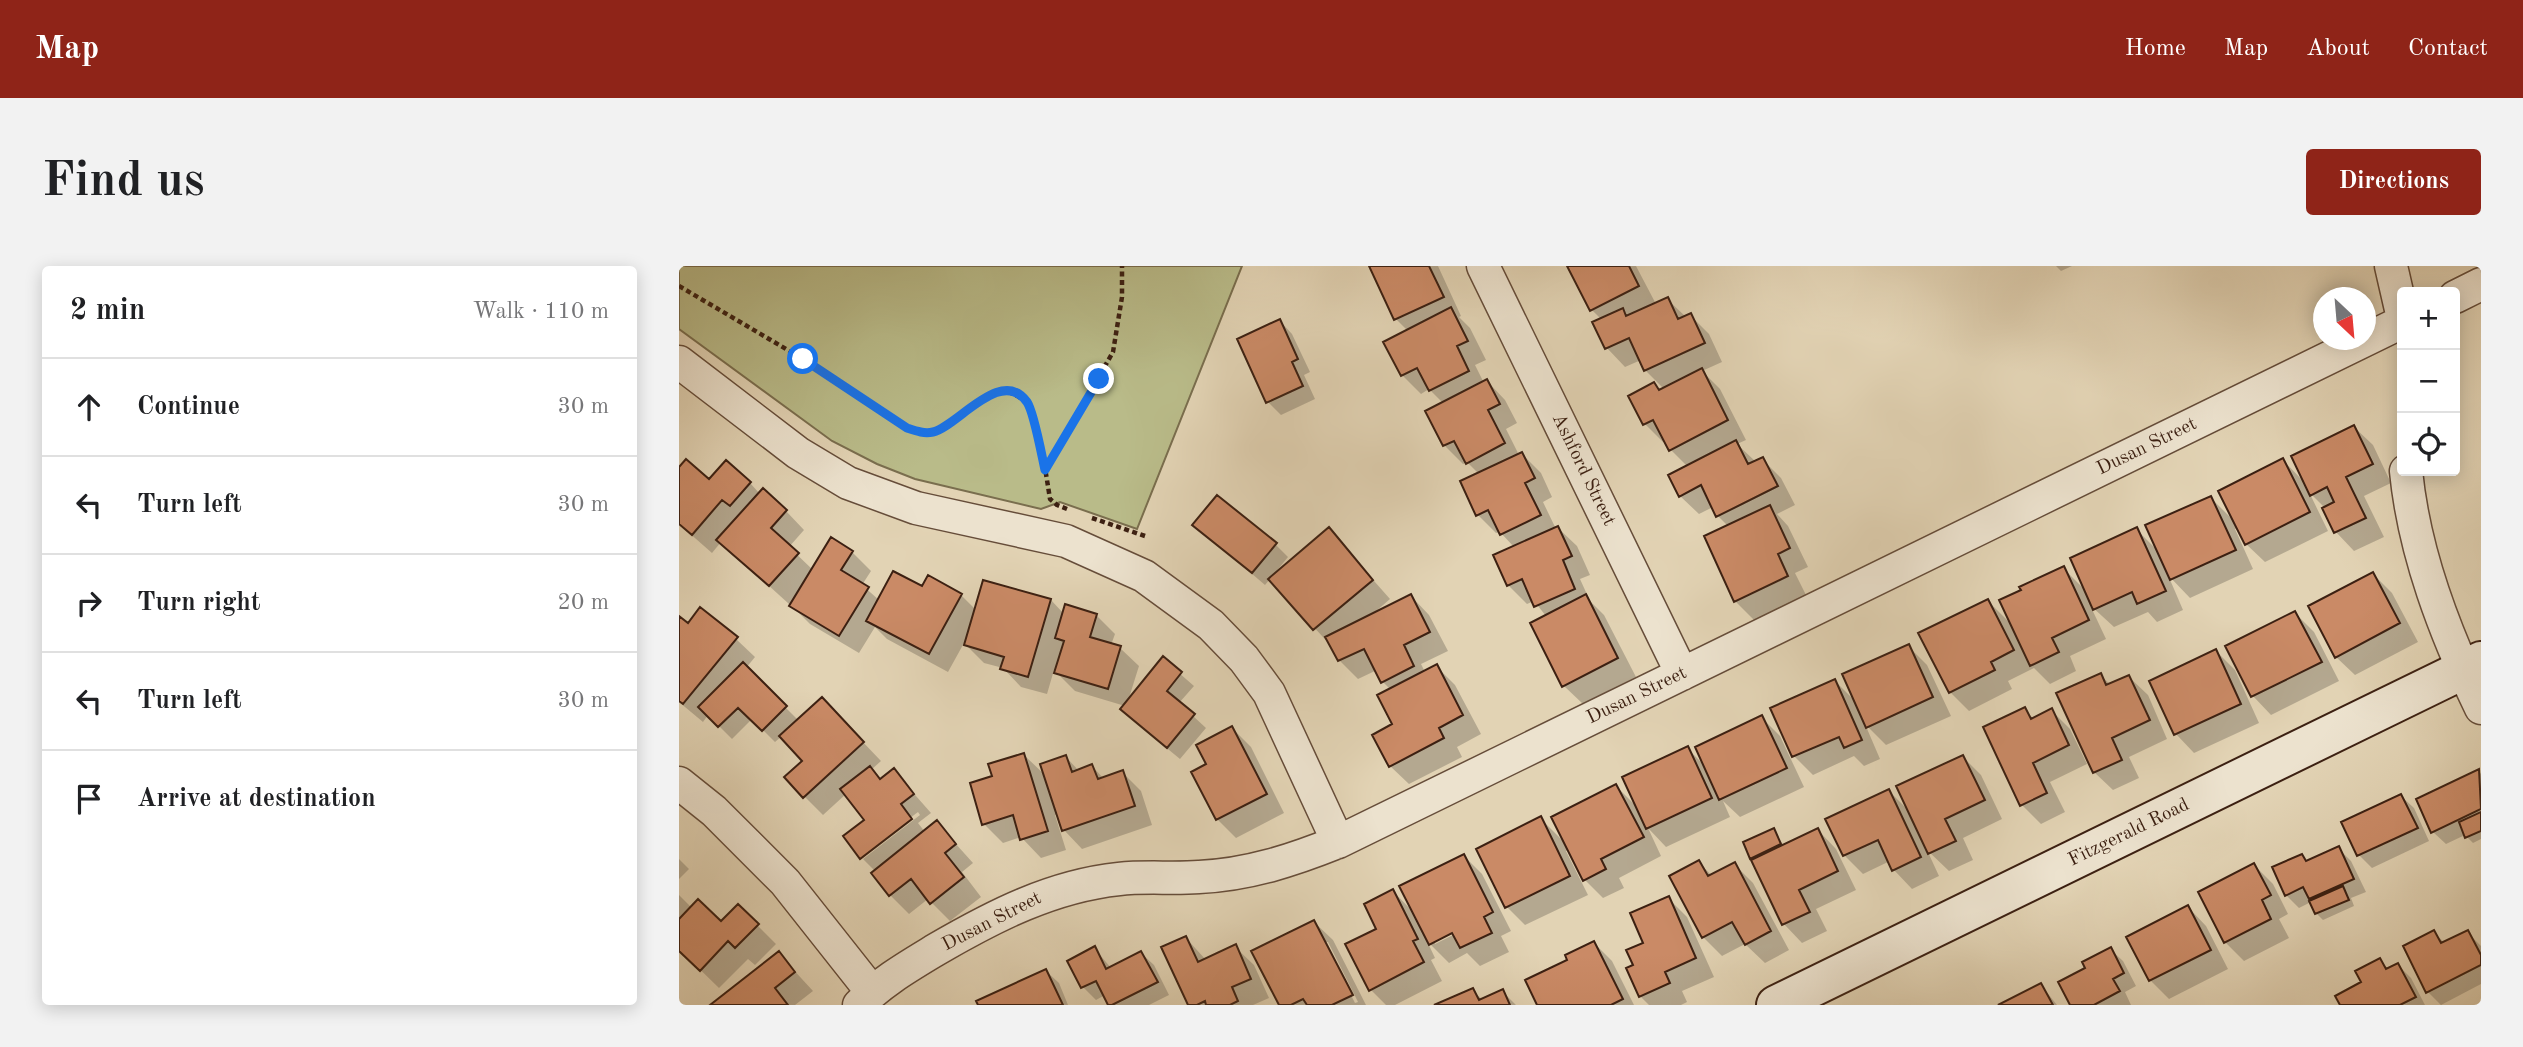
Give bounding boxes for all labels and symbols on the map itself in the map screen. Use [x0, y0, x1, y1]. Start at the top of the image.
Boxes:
north arrow [2313, 287, 2376, 350]
route start [787, 343, 818, 374]
route end [1083, 363, 1114, 394]
street label: Ashford Street [1548, 411, 1618, 529]
street label: Dusan Street [2094, 415, 2200, 479]
street label: Dusan Street [1584, 664, 1690, 728]
street label: Fitzgerald Road [2066, 796, 2192, 870]
street label: Dusan Street [939, 889, 1045, 955]

